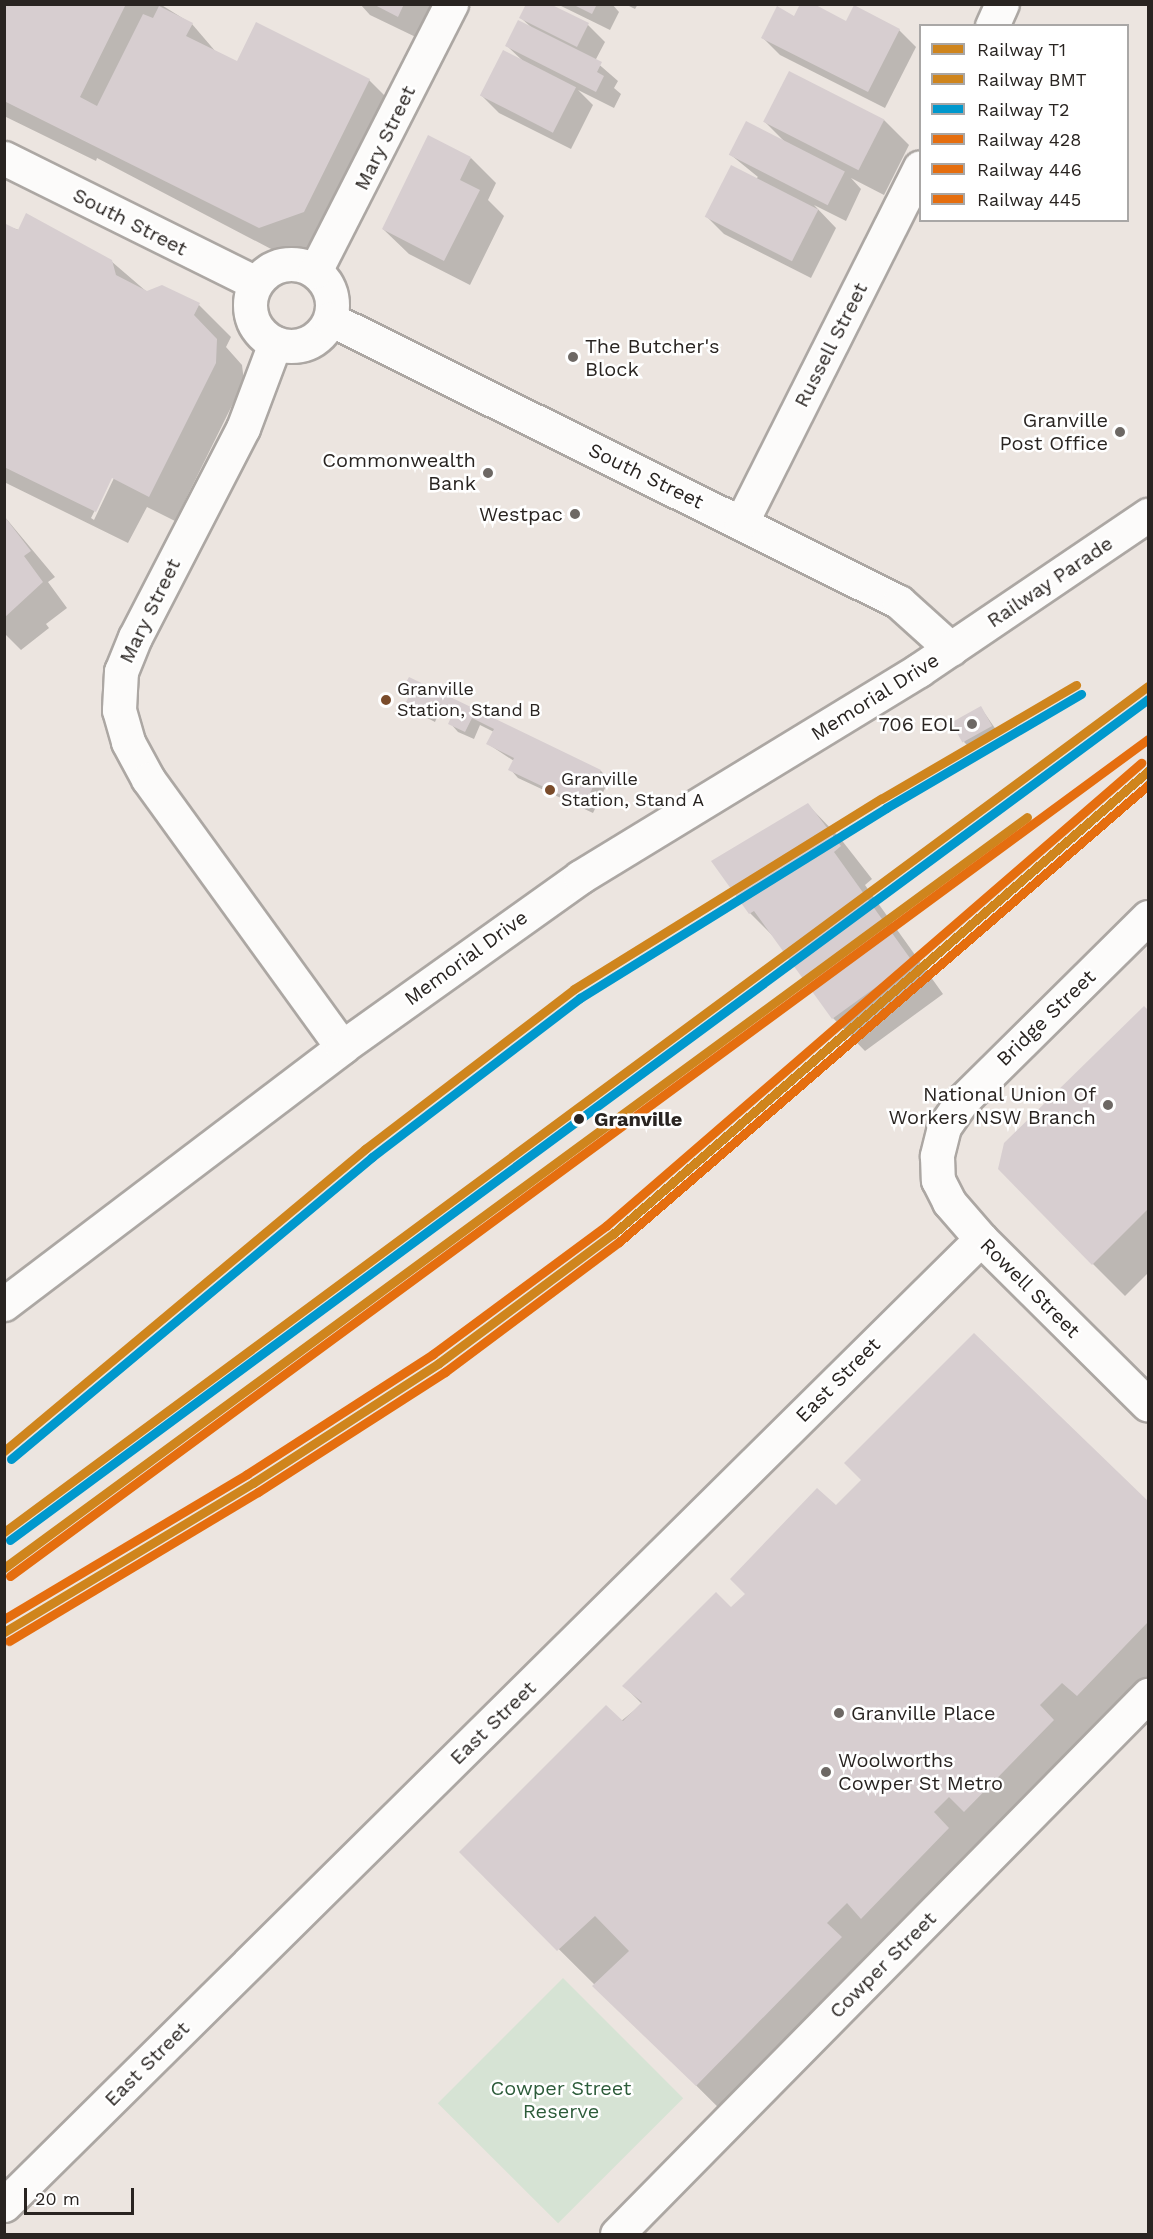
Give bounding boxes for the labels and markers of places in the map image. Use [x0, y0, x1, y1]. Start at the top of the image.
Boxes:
place label: The Butcher's Block [585, 334, 719, 381]
marker: The Butcher's Block [566, 350, 580, 364]
place label: Granville Post Office [1000, 408, 1108, 455]
marker: Granville Post Office [1113, 425, 1127, 439]
place label: Commonwealth Bank [322, 449, 476, 496]
marker: Commonwealth Bank [481, 466, 495, 480]
place label: Westpac [479, 502, 563, 526]
marker: Westpac [568, 507, 582, 521]
place label: Granville Station, Stand B [397, 679, 541, 722]
marker: Granville Station, Stand B [380, 694, 392, 706]
place label: 706 EOL [878, 712, 960, 736]
marker: 706 EOL [965, 717, 979, 731]
place label: Granville Station, Stand A [561, 769, 705, 812]
marker: Granville Station, Stand A [544, 784, 556, 796]
place label: National Union Of Workers NSW Branch [888, 1082, 1096, 1129]
marker: National Union Of Workers NSW Branch [1101, 1098, 1115, 1112]
place label: Granville [594, 1107, 682, 1131]
marker: Granville [569, 1109, 589, 1129]
place label: Granville Place [851, 1701, 995, 1725]
marker: Granville Place [832, 1706, 846, 1720]
place label: Woolworths Cowper St Metro [838, 1748, 1004, 1795]
marker: Woolworths Cowper St Metro [819, 1765, 833, 1779]

